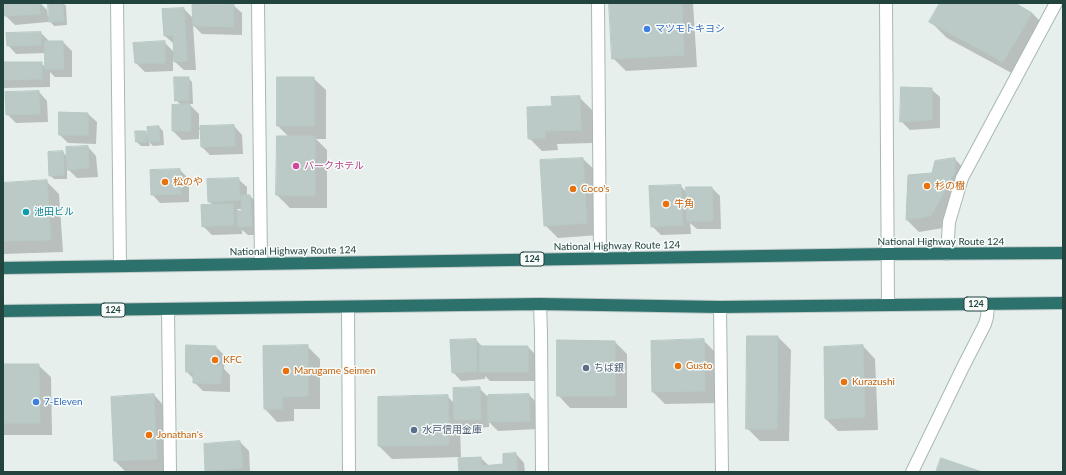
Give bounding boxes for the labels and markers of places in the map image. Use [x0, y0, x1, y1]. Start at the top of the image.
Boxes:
place label: マツモトキヨシ [655, 23, 725, 35]
marker: マツモトキヨシ [642, 24, 652, 34]
place label: パークホテル [304, 160, 364, 172]
marker: パークホテル [291, 161, 301, 171]
place label: 松のや [173, 176, 203, 188]
marker: 松のや [160, 177, 170, 187]
place label: 杉の樹 [935, 180, 965, 192]
marker: 杉の樹 [922, 181, 932, 191]
place label: Coco's [581, 183, 610, 195]
marker: Coco's [568, 184, 578, 194]
place label: 牛角 [674, 198, 694, 210]
marker: 牛角 [661, 199, 671, 209]
place label: 池田ビル [34, 206, 74, 218]
marker: 池田ビル [21, 207, 31, 217]
place label: KFC [223, 354, 242, 366]
marker: KFC [210, 355, 220, 365]
place label: Gusto [686, 360, 712, 372]
marker: Gusto [673, 361, 683, 371]
place label: ちば銀 [594, 362, 624, 374]
marker: ちば銀 [581, 363, 591, 373]
place label: Marugame Seimen [294, 365, 376, 377]
marker: Marugame Seimen [281, 366, 291, 376]
place label: Kurazushi [852, 376, 895, 388]
marker: Kurazushi [839, 377, 849, 387]
place label: 7-Eleven [44, 396, 83, 408]
marker: 7-Eleven [31, 397, 41, 407]
place label: 水戸信用金庫 [422, 424, 482, 436]
marker: 水戸信用金庫 [409, 425, 419, 435]
place label: Jonathan's [157, 429, 203, 441]
marker: Jonathan's [144, 430, 154, 440]

